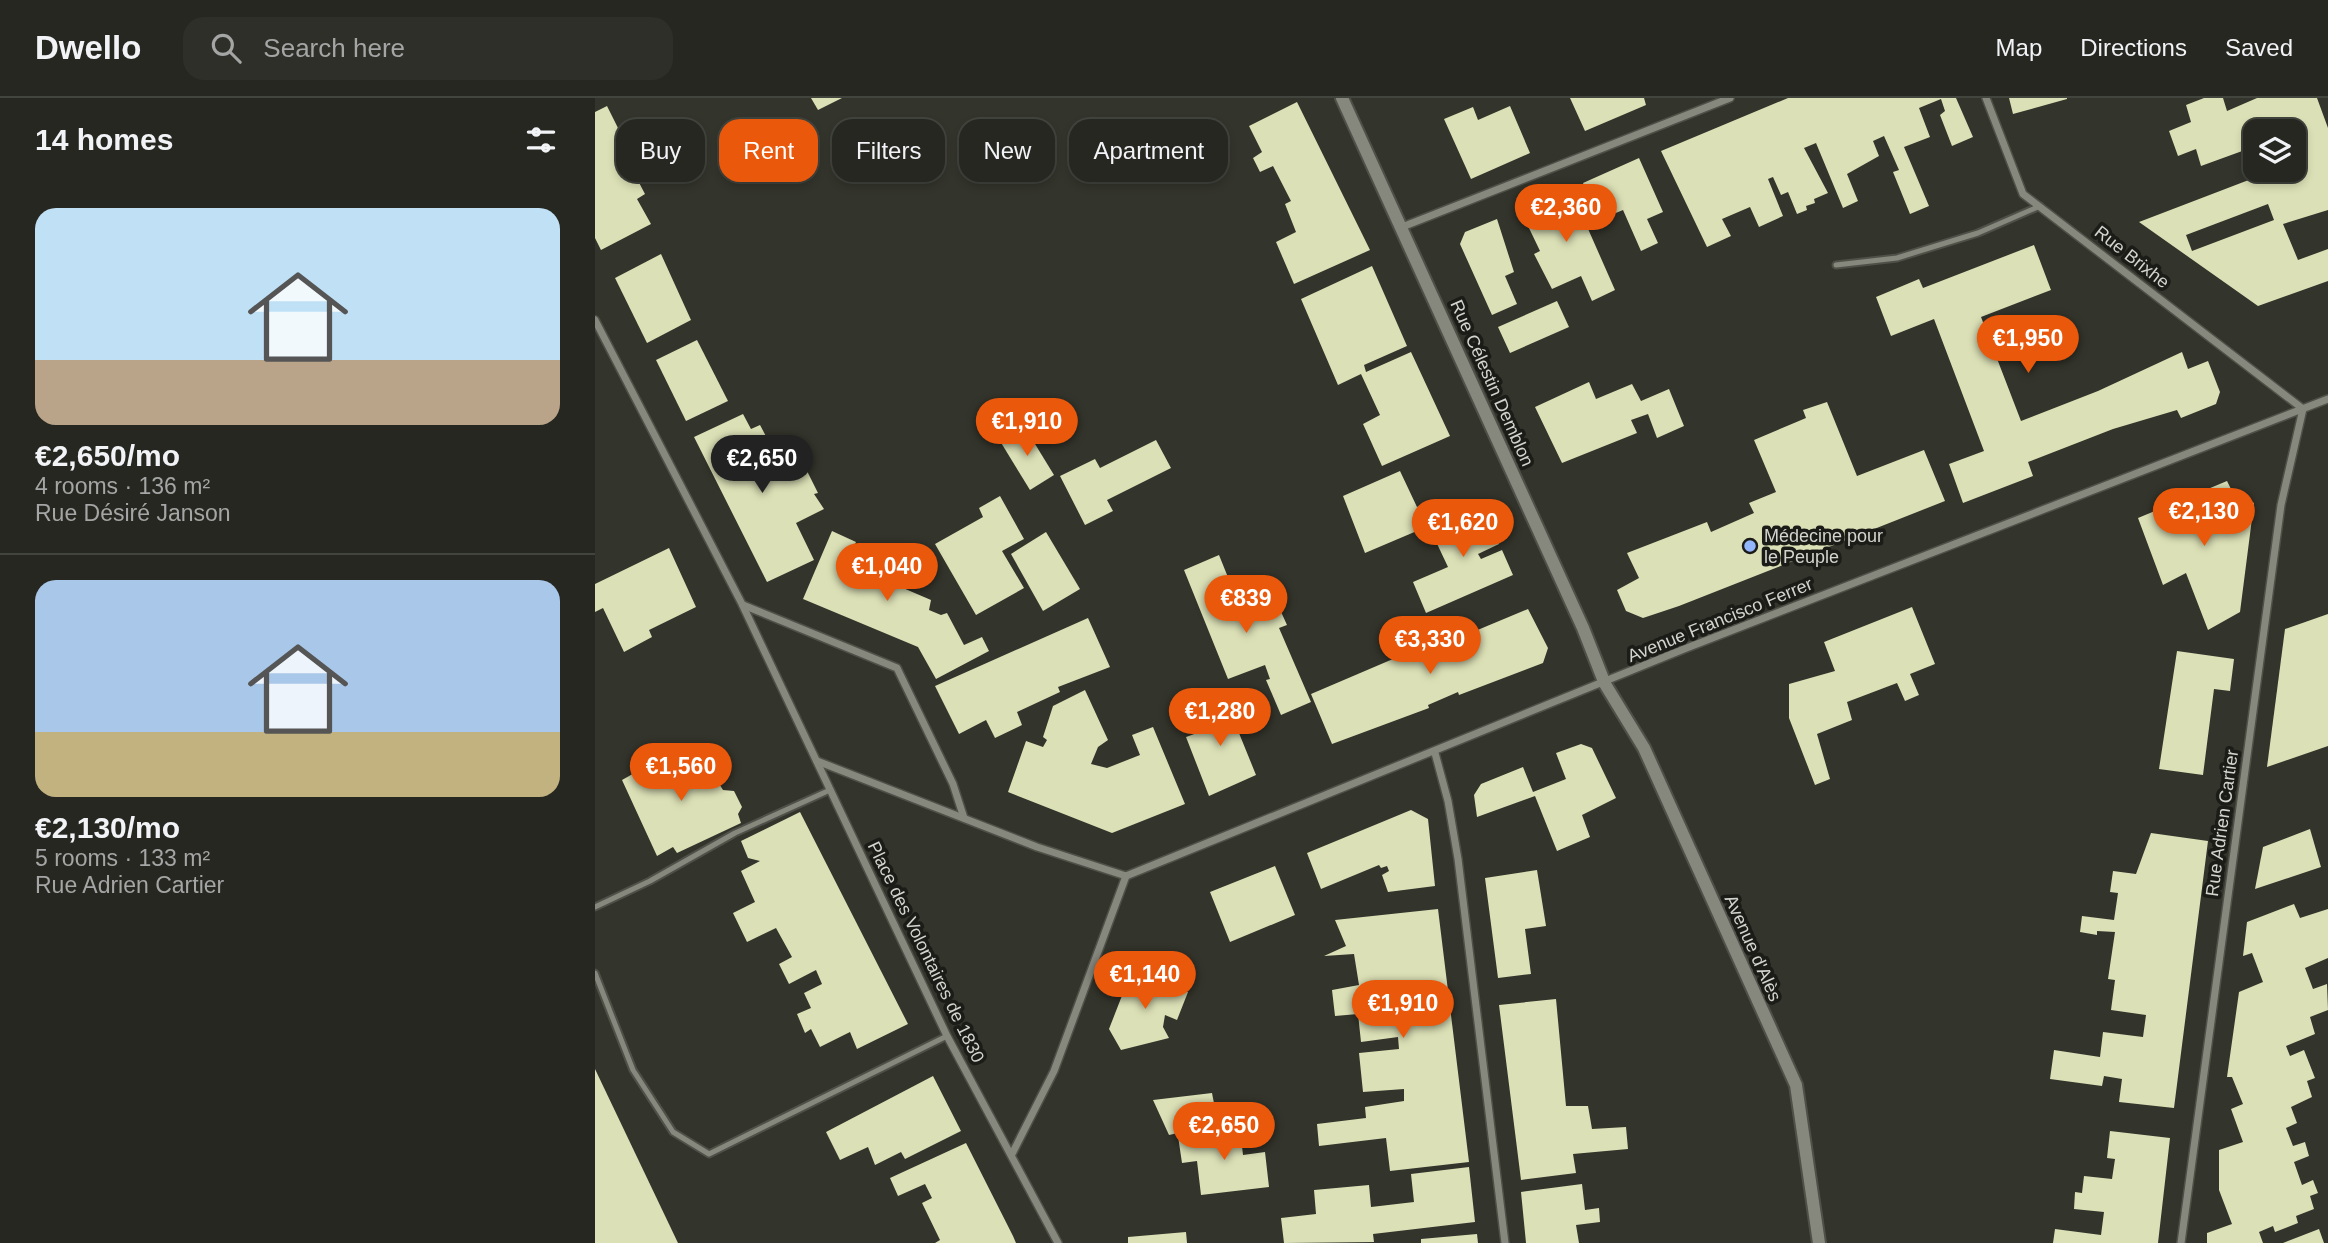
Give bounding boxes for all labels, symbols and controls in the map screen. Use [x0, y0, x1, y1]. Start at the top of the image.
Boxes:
search box [183, 17, 673, 80]
text: Dwello [35, 29, 141, 66]
icon: search [207, 29, 245, 67]
text: Search here [263, 33, 405, 63]
text: Map [1996, 34, 2042, 61]
text: Directions [2080, 34, 2187, 61]
text: Saved [2225, 34, 2293, 61]
chip: Buy [616, 119, 705, 182]
chip: Rent [719, 119, 818, 182]
chip: Filters [832, 119, 945, 182]
chip: New [959, 119, 1055, 182]
chip: Apartment [1069, 119, 1228, 182]
map controls [2243, 119, 2306, 182]
button: layers [2243, 119, 2306, 182]
icon: filters [522, 121, 560, 159]
text: 14 homes [35, 123, 173, 156]
pin: €2,360 [1509, 184, 1623, 244]
text: €2,360 [1531, 194, 1601, 220]
street label: Rue Brixhe [2091, 222, 2173, 292]
icon: home [235, 254, 361, 380]
street label: Rue Célestin Demblon [1446, 297, 1538, 469]
pin: €1,950 [1971, 316, 2085, 375]
text: €1,950 [1993, 325, 2063, 351]
pin: €1,910 [970, 398, 1084, 458]
text: €1,910 [992, 408, 1062, 434]
pin: €2,650 [705, 436, 819, 495]
text: €2,650/mo [35, 439, 180, 472]
text: €2,650 [727, 445, 797, 471]
text: 4 rooms · 136 m² [35, 473, 210, 499]
pin: €2,130 [2147, 489, 2261, 548]
text: €2,130 [2169, 498, 2239, 524]
text: Rue Désiré Janson [35, 500, 231, 526]
pin: €1,620 [1406, 500, 1520, 559]
text: €1,620 [1428, 509, 1498, 535]
place label: Médecine pour le Peuple [1764, 526, 1883, 567]
marker: Médecine pour le Peuple [1742, 538, 1758, 554]
pin: €1,040 [830, 544, 944, 603]
text: €1,040 [852, 553, 922, 579]
street label: Avenue Francisco Ferrer [1625, 574, 1815, 666]
pin: €839 [1205, 575, 1287, 635]
text: €839 [1220, 585, 1272, 611]
pin: €3,330 [1373, 616, 1487, 676]
icon: home [235, 626, 361, 752]
text: €3,330 [1395, 626, 1465, 652]
pin: €1,280 [1163, 688, 1277, 748]
text: €1,280 [1185, 698, 1255, 724]
pin: €1,560 [624, 744, 738, 803]
street label: Rue Adrien Cartier [2202, 748, 2242, 898]
text: €1,560 [646, 753, 716, 779]
text: €2,130/mo [35, 811, 180, 844]
street label: Place des Volontaires de 1830 [864, 838, 988, 1066]
text: 5 rooms · 133 m² [35, 845, 210, 871]
text: Rue Adrien Cartier [35, 872, 224, 898]
street label: Avenue d'Alès [1721, 892, 1785, 1004]
pin: €1,140 [1088, 951, 1202, 1011]
text: €1,140 [1110, 961, 1180, 987]
pin: €1,910 [1346, 981, 1460, 1040]
text: €1,910 [1368, 990, 1438, 1016]
pin: €2,650 [1167, 1102, 1281, 1162]
text: €2,650 [1189, 1112, 1259, 1138]

